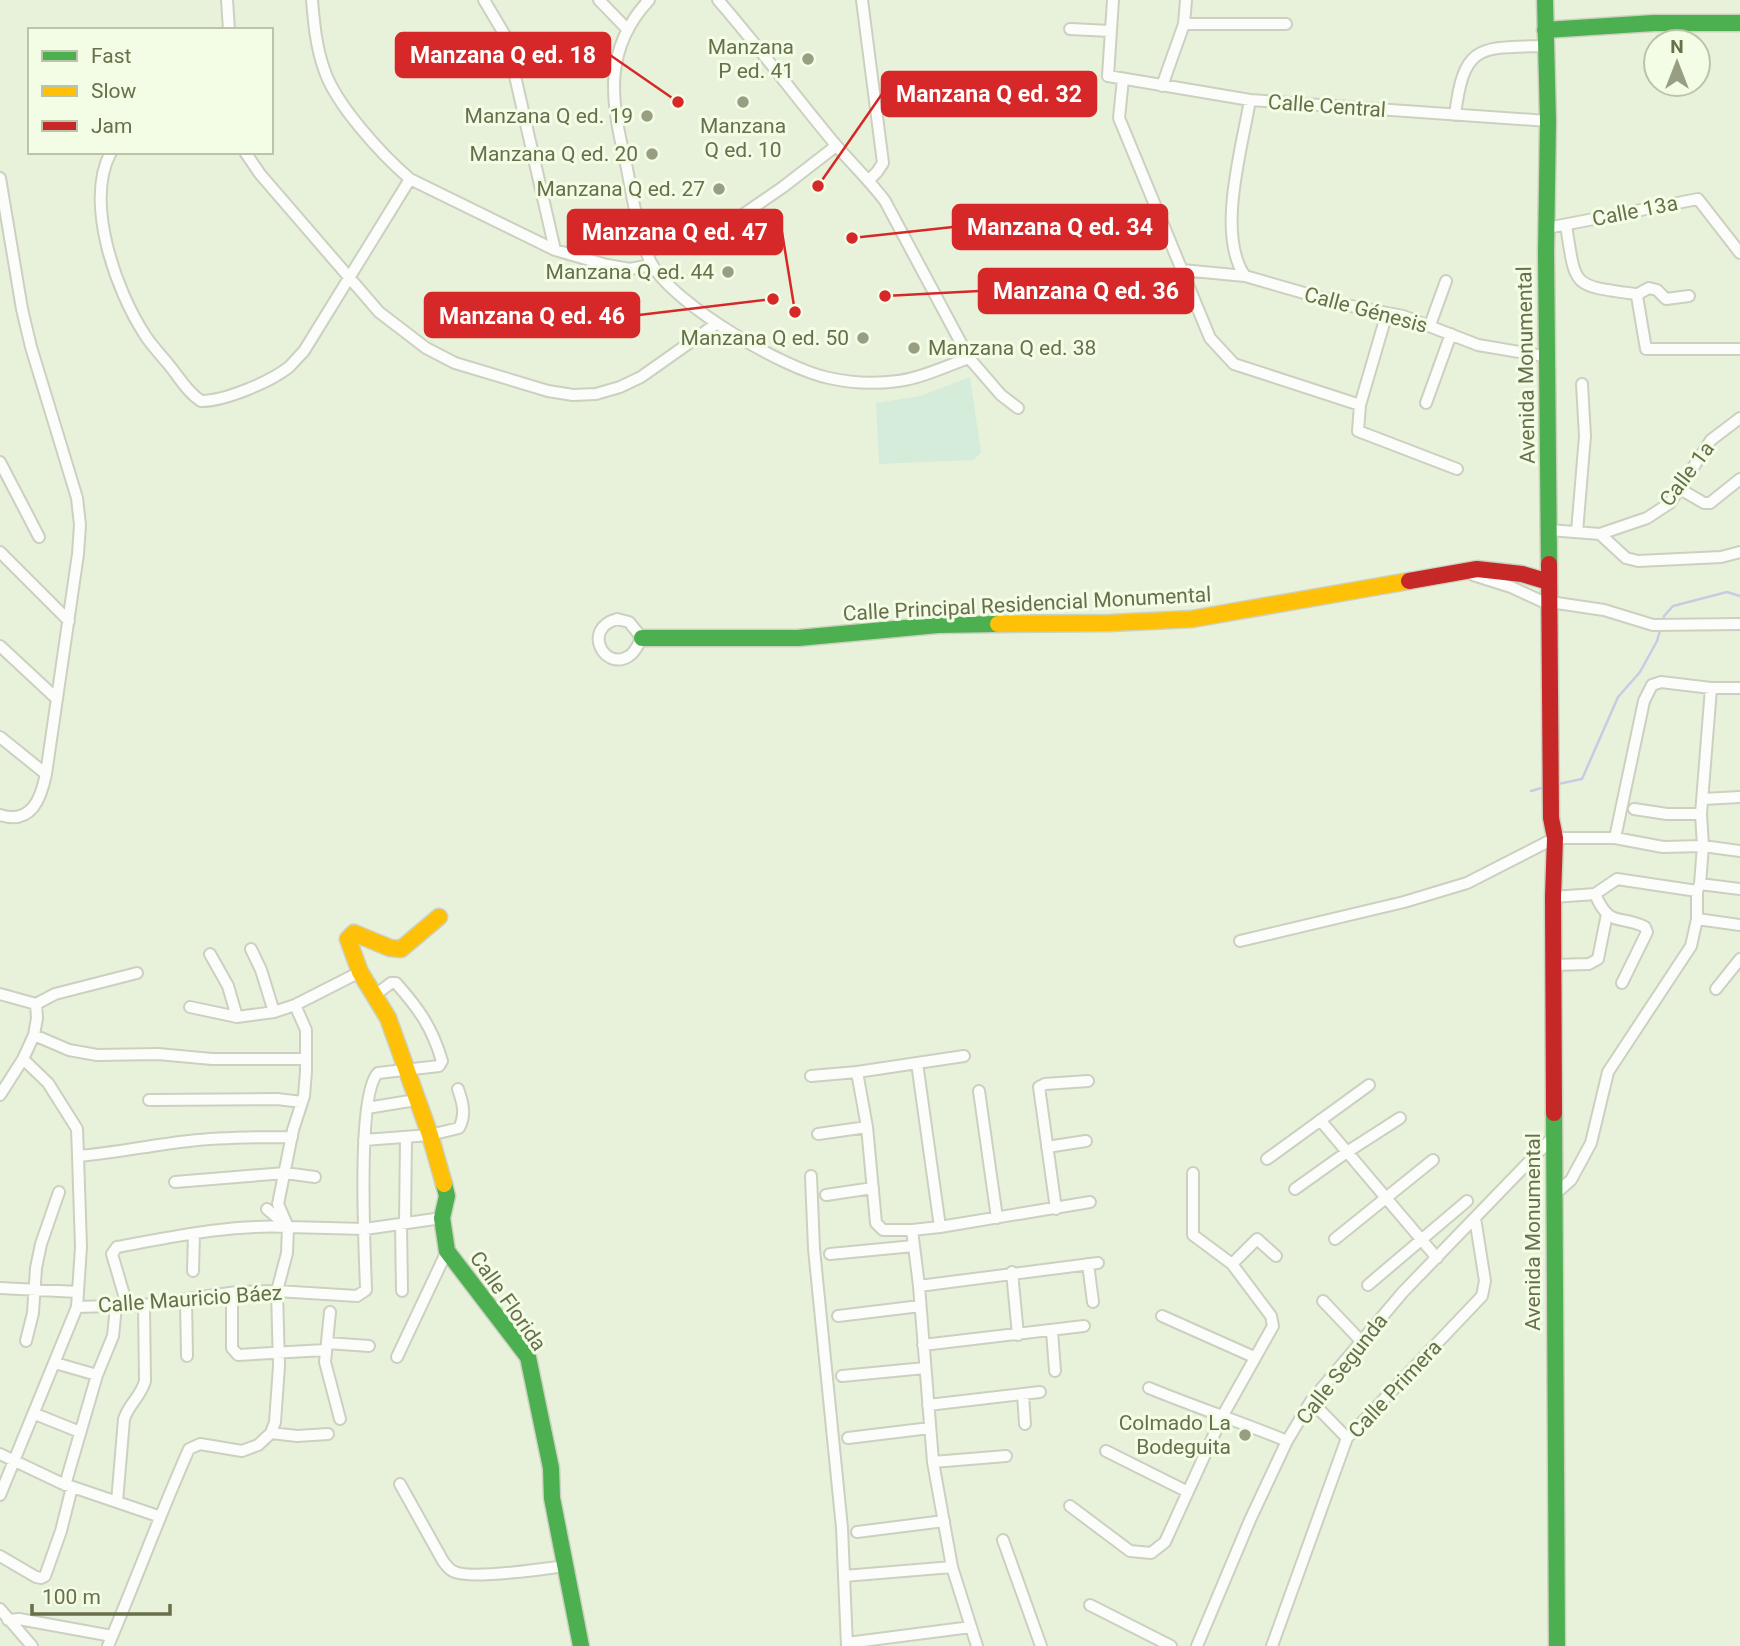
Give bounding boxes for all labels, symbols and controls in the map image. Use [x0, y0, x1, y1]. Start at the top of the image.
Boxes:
legend [28, 28, 273, 154]
north arrow [1642, 28, 1712, 98]
callout: Manzana Q ed. 18 [396, 33, 610, 77]
place label: Manzana P ed. 41 [708, 35, 794, 83]
text: N [1670, 35, 1684, 58]
text: Manzana Q ed. 18 [410, 42, 596, 69]
text: Fast [91, 44, 132, 68]
marker: Manzana P ed. 41 [800, 51, 816, 67]
callout: Manzana Q ed. 32 [882, 72, 1096, 116]
text: Slow [91, 79, 137, 103]
text: Manzana Q ed. 32 [896, 81, 1082, 108]
street label: Calle Central [1267, 90, 1387, 122]
marker: Manzana Q ed. 10 [735, 94, 751, 110]
place label: Manzana Q ed. 19 [465, 104, 633, 128]
marker: Manzana Q ed. 19 [639, 108, 655, 124]
text: Jam [91, 114, 132, 138]
place label: Manzana Q ed. 10 [700, 114, 786, 162]
place label: Manzana Q ed. 20 [470, 142, 638, 166]
marker: Manzana Q ed. 20 [644, 146, 660, 162]
place label: Manzana Q ed. 27 [537, 177, 705, 201]
marker: Manzana Q ed. 27 [711, 181, 727, 197]
street label: Calle 13a [1590, 191, 1680, 231]
callout: Manzana Q ed. 34 [953, 205, 1167, 249]
callout: Manzana Q ed. 47 [568, 210, 782, 254]
text: Manzana Q ed. 34 [967, 214, 1153, 241]
text: Manzana Q ed. 47 [582, 219, 768, 246]
place label: Manzana Q ed. 44 [546, 260, 714, 284]
marker: Manzana Q ed. 44 [720, 264, 736, 280]
street label: Avenida Monumental [1512, 266, 1540, 464]
callout: Manzana Q ed. 36 [979, 269, 1193, 313]
text: Manzana Q ed. 36 [993, 278, 1179, 305]
street label: Calle Génesis [1302, 282, 1430, 338]
callout: Manzana Q ed. 46 [425, 293, 639, 337]
text: Manzana Q ed. 46 [439, 303, 625, 330]
place label: Manzana Q ed. 50 [681, 326, 849, 350]
marker: Manzana Q ed. 50 [855, 330, 871, 346]
place label: Manzana Q ed. 38 [928, 336, 1096, 360]
marker: Manzana Q ed. 38 [906, 340, 922, 356]
street label: Calle 1a [1655, 437, 1719, 511]
street label: Calle Principal Residencial Monumental [842, 582, 1212, 626]
street label: Avenida Monumental [1521, 1133, 1545, 1331]
street label: Calle Florida [465, 1247, 551, 1355]
street label: Calle Mauricio Báez [97, 1281, 283, 1317]
street label: Calle Segunda [1291, 1309, 1393, 1429]
street label: Calle Primera [1344, 1335, 1446, 1443]
place label: Colmado La Bodeguita [1119, 1411, 1231, 1459]
marker: Colmado La Bodeguita [1237, 1427, 1253, 1443]
scale bar [32, 1572, 170, 1616]
text: 100 m [42, 1585, 101, 1609]

